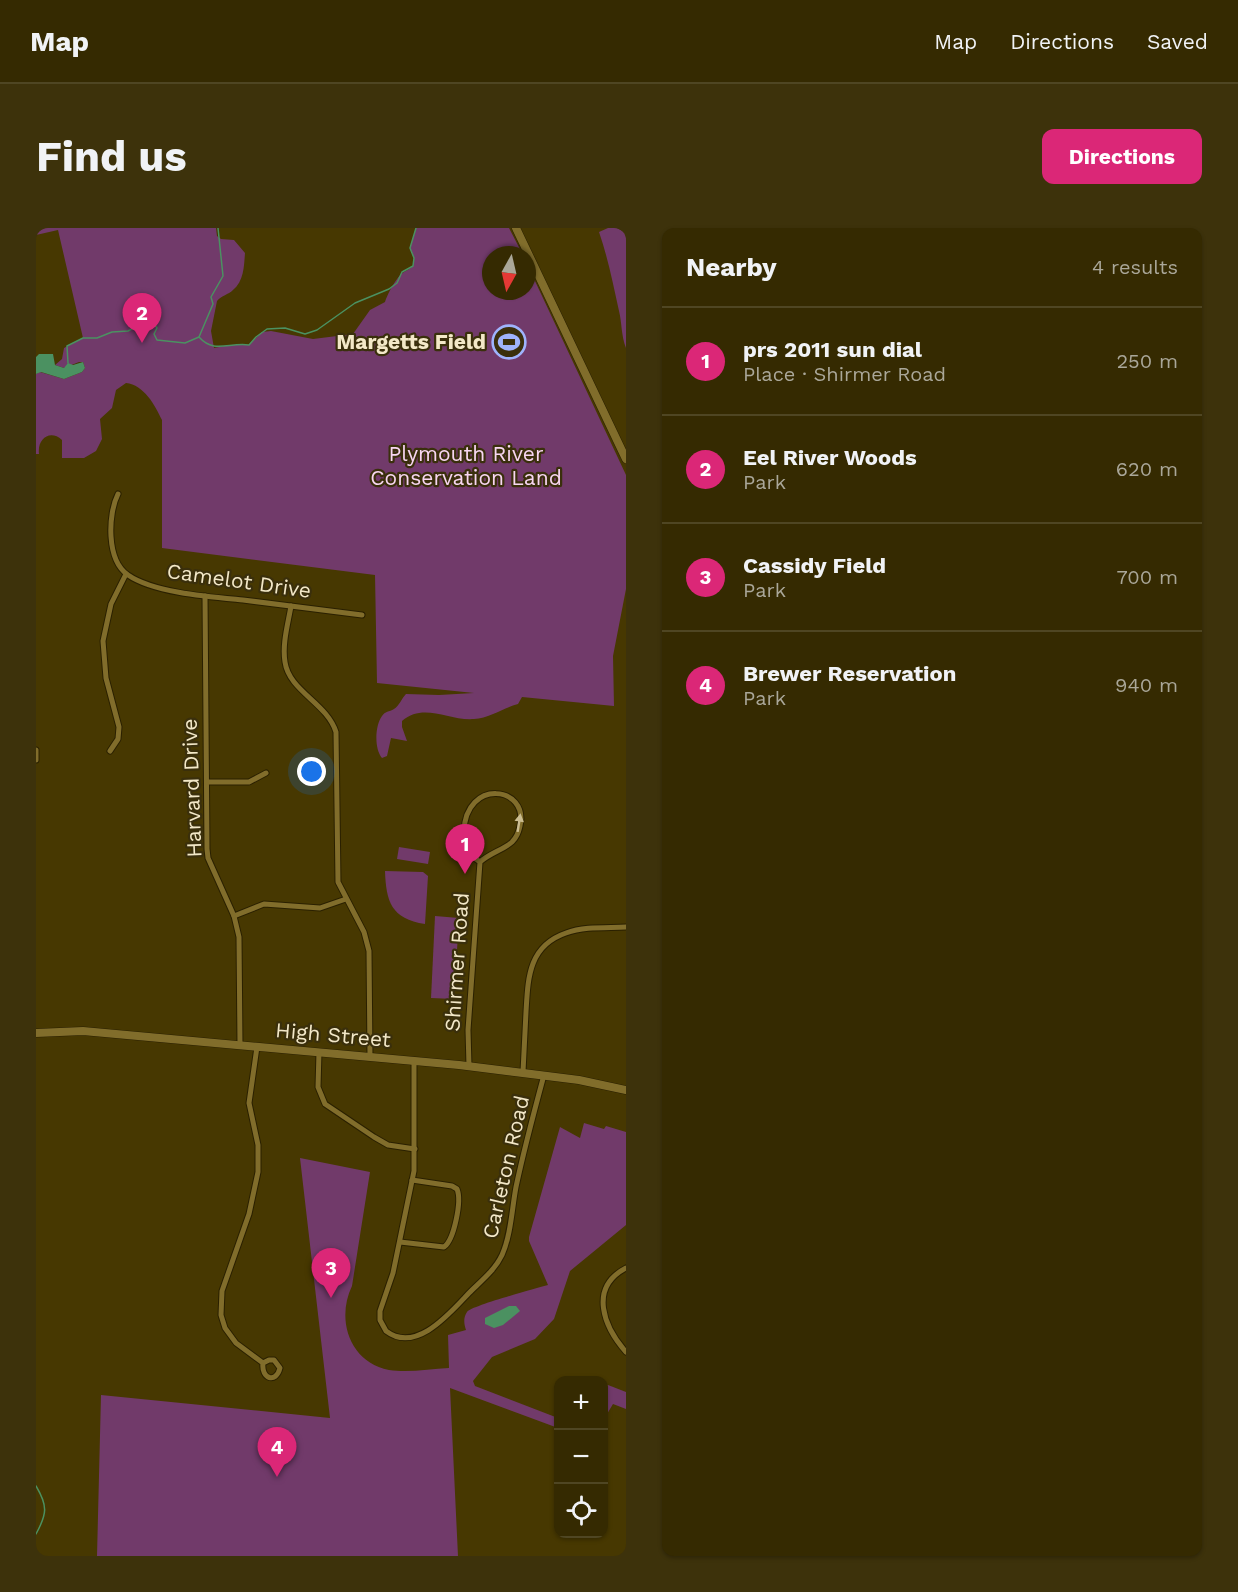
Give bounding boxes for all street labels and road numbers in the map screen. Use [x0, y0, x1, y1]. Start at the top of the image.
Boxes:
street label: Camelot Drive [165, 558, 313, 603]
street label: Harvard Drive [177, 718, 206, 858]
street label: Shirmer Road [439, 892, 474, 1032]
street label: High Street [274, 1017, 392, 1052]
street label: Carleton Road [477, 1093, 534, 1241]

